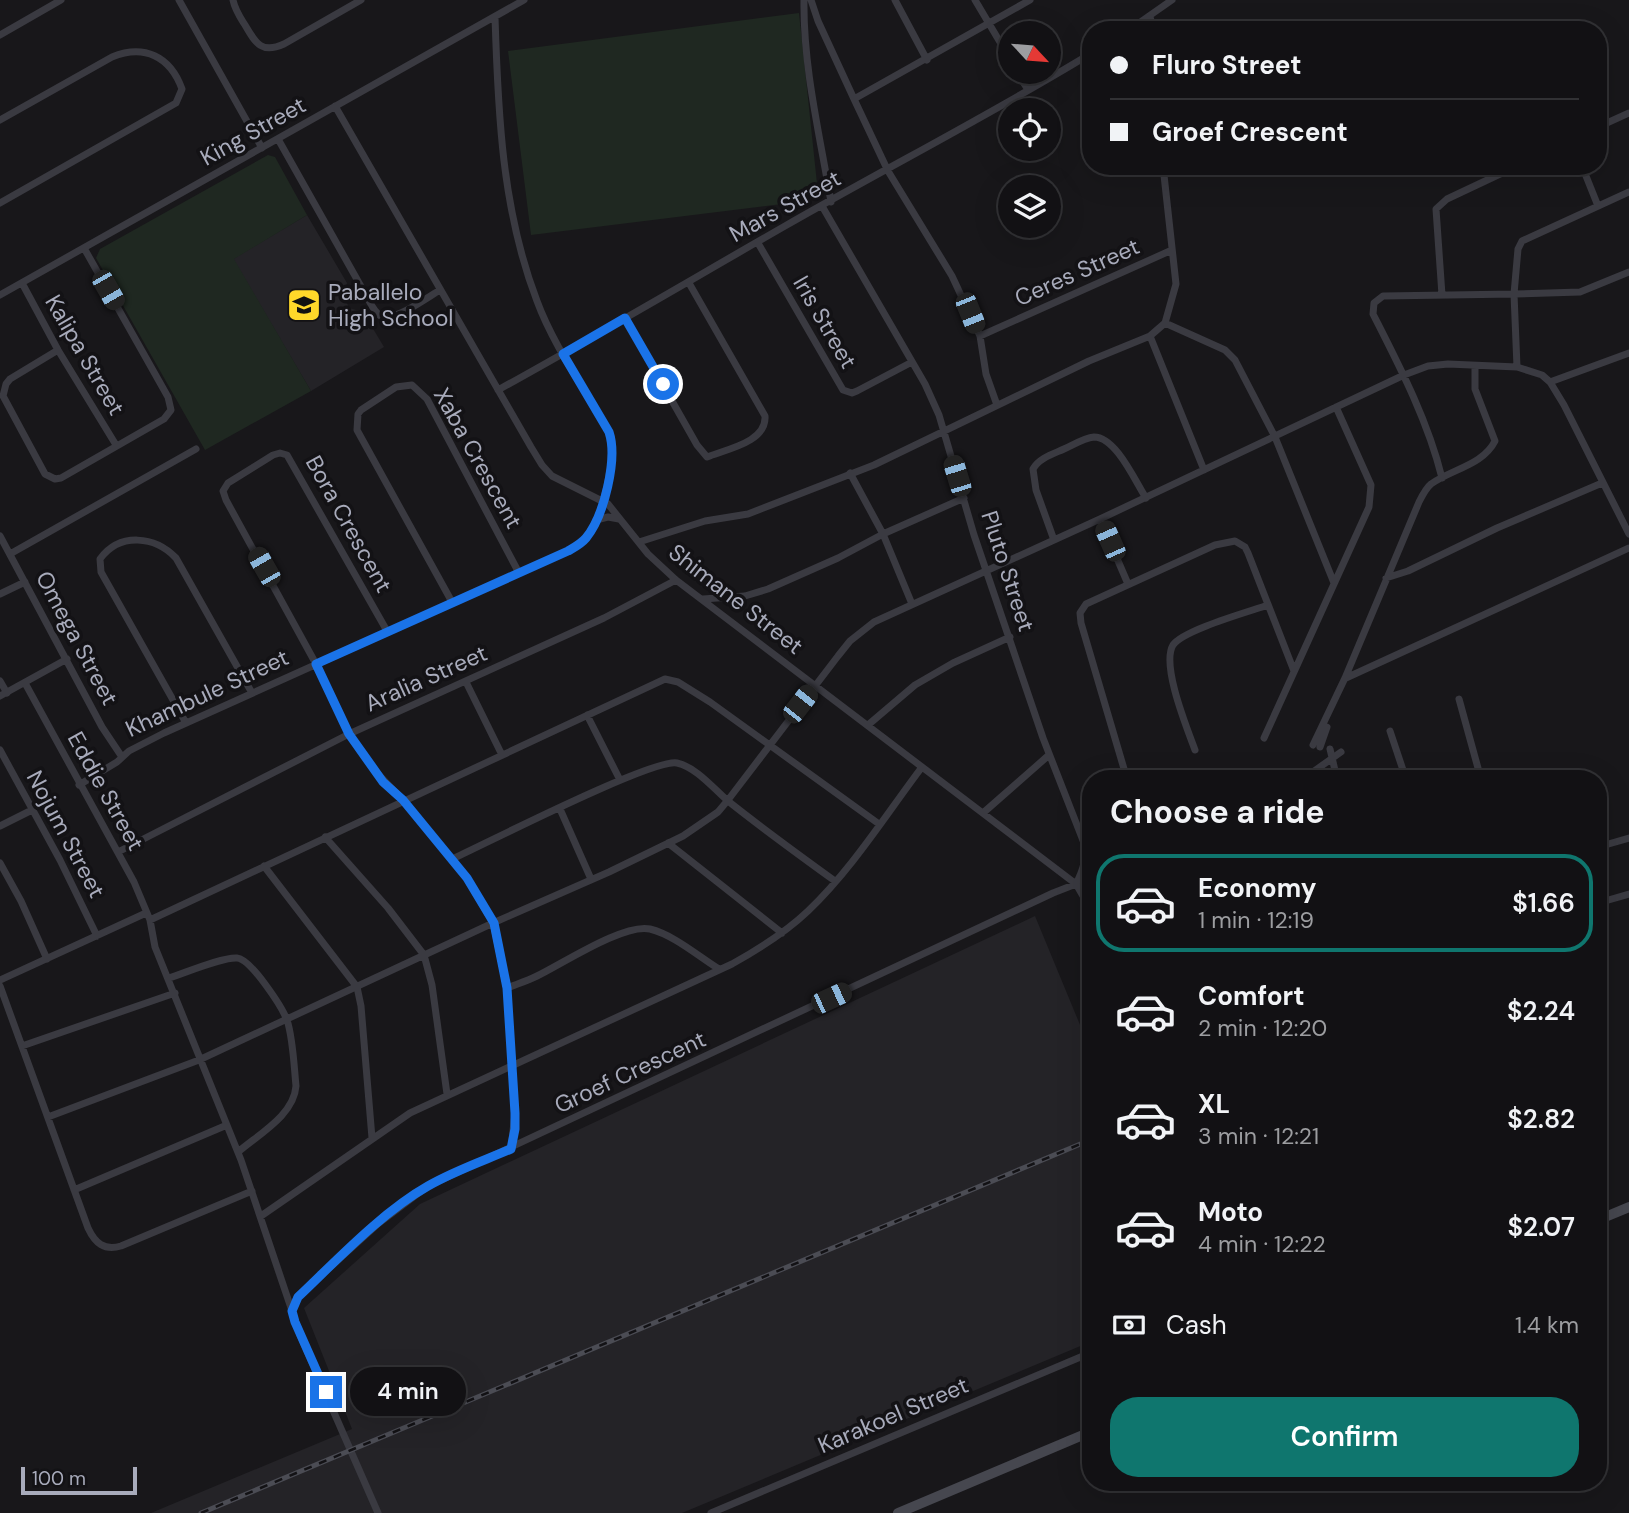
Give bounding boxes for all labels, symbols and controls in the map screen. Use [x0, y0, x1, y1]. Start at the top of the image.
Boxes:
north arrow [998, 21, 1060, 84]
map controls [998, 21, 1061, 238]
text: Fluro Street [1152, 48, 1302, 82]
street label: King Street [195, 90, 311, 172]
button: locate [998, 98, 1061, 161]
text: Groef Crescent [1152, 115, 1348, 149]
street label: Mars Street [724, 163, 846, 249]
button: layers [998, 175, 1061, 238]
street label: Ceres Street [1010, 231, 1144, 313]
car [89, 267, 128, 313]
street label: Iris Street [786, 270, 864, 374]
place label: Paballelo High School [328, 277, 454, 333]
school or university icon: Paballelo High School [285, 286, 323, 324]
street label: Kalipa Street [38, 289, 132, 421]
car [953, 290, 988, 336]
route start [647, 368, 679, 400]
street label: Xaba Crescent [427, 382, 529, 534]
street label: Bora Crescent [299, 450, 399, 598]
car [941, 453, 974, 499]
street label: Pluto Street [974, 507, 1042, 635]
car [1092, 518, 1129, 564]
street label: Shimane Street [663, 537, 809, 661]
car [245, 544, 284, 590]
street label: Omega Street [29, 566, 125, 710]
street label: Aralia Street [360, 638, 492, 718]
street label: Khambule Street [121, 642, 293, 744]
car [779, 681, 822, 727]
street label: Eddie Street [61, 726, 151, 856]
street label: Nojum Street [20, 765, 112, 903]
text: Choose a ride [1110, 791, 1325, 833]
text: Economy [1198, 871, 1316, 905]
icon: car [1114, 872, 1177, 935]
text: $1.66 [1512, 886, 1575, 920]
text: 1 min · 12:19 [1198, 905, 1314, 935]
text: Comfort [1198, 979, 1304, 1013]
car [808, 980, 855, 1016]
icon: car [1114, 980, 1177, 1043]
text: $2.24 [1507, 994, 1575, 1028]
text: 2 min · 12:20 [1198, 1013, 1327, 1043]
street label: Groef Crescent [549, 1024, 711, 1120]
text: XL [1198, 1087, 1230, 1121]
icon: car [1114, 1088, 1177, 1151]
text: $2.82 [1507, 1102, 1575, 1136]
text: 3 min · 12:21 [1198, 1121, 1319, 1151]
text: Moto [1198, 1195, 1263, 1229]
icon: car [1114, 1196, 1177, 1259]
text: $2.07 [1508, 1210, 1575, 1244]
text: 4 min · 12:22 [1198, 1229, 1326, 1259]
icon: cash [1110, 1306, 1148, 1344]
text: Cash [1166, 1308, 1227, 1342]
text: 1.4 km [1515, 1310, 1579, 1340]
callout: 4 min [350, 1368, 466, 1416]
street label: Karakoel Street [813, 1370, 973, 1460]
route end [310, 1376, 342, 1408]
text: 4 min [377, 1376, 439, 1406]
button: Confirm [1110, 1397, 1579, 1477]
scale bar [21, 1464, 136, 1496]
text: 100 m [32, 1466, 86, 1491]

